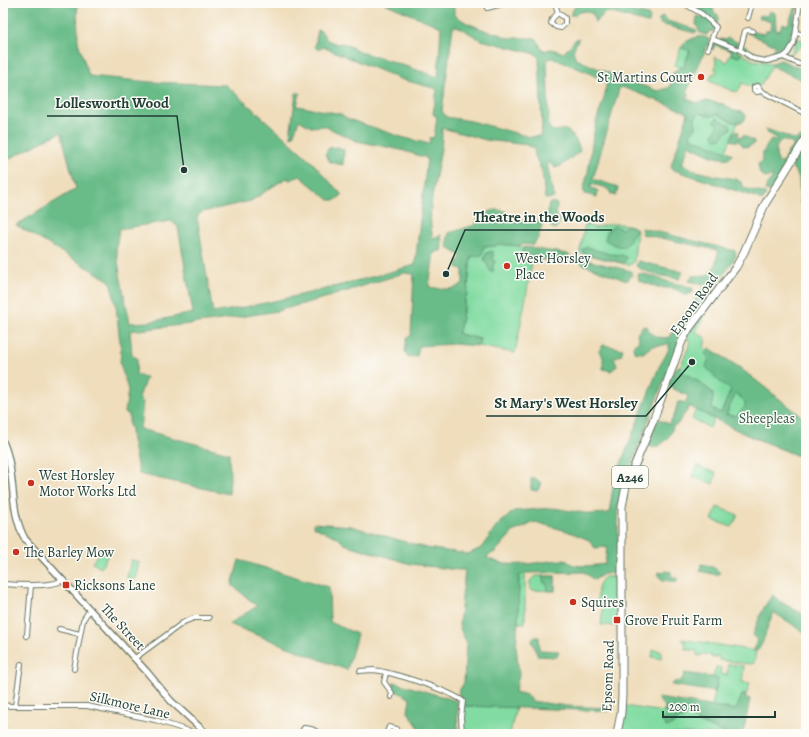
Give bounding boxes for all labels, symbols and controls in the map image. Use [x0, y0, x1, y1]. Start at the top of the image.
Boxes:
place label: St Martins Court [597, 68, 693, 87]
marker: St Martins Court [696, 72, 706, 82]
callout: Lollesworth Wood [47, 89, 177, 116]
text: Lollesworth Wood [55, 93, 170, 113]
callout: Theatre in the Woods [465, 203, 612, 230]
text: Theatre in the Woods [473, 207, 605, 227]
place label: West Horsley Place [514, 249, 591, 284]
marker: West Horsley Place [502, 261, 512, 271]
street label: Epsom Road [666, 269, 723, 339]
callout: St Mary's West Horsley [486, 389, 646, 416]
text: St Mary's West Horsley [494, 393, 639, 413]
park label: Sheepleas [739, 409, 795, 428]
place label: West Horsley Motor Works Ltd [38, 466, 137, 501]
road number: A246 [612, 466, 648, 488]
marker: West Horsley Motor Works Ltd [26, 478, 36, 488]
place label: The Barley Mow [24, 543, 114, 562]
marker: The Barley Mow [11, 547, 21, 557]
place label: Ricksons Lane [74, 576, 156, 595]
marker: Ricksons Lane [61, 580, 71, 590]
place label: Squires [581, 593, 624, 612]
marker: Squires [568, 597, 578, 607]
street label: The Street [96, 600, 150, 655]
place label: Grove Fruit Farm [625, 611, 723, 630]
marker: Grove Fruit Farm [612, 615, 622, 625]
street label: Epsom Road [597, 639, 619, 712]
street label: Silkmore Lane [88, 687, 172, 723]
scale bar [663, 693, 775, 719]
text: 200 m [669, 699, 700, 715]

